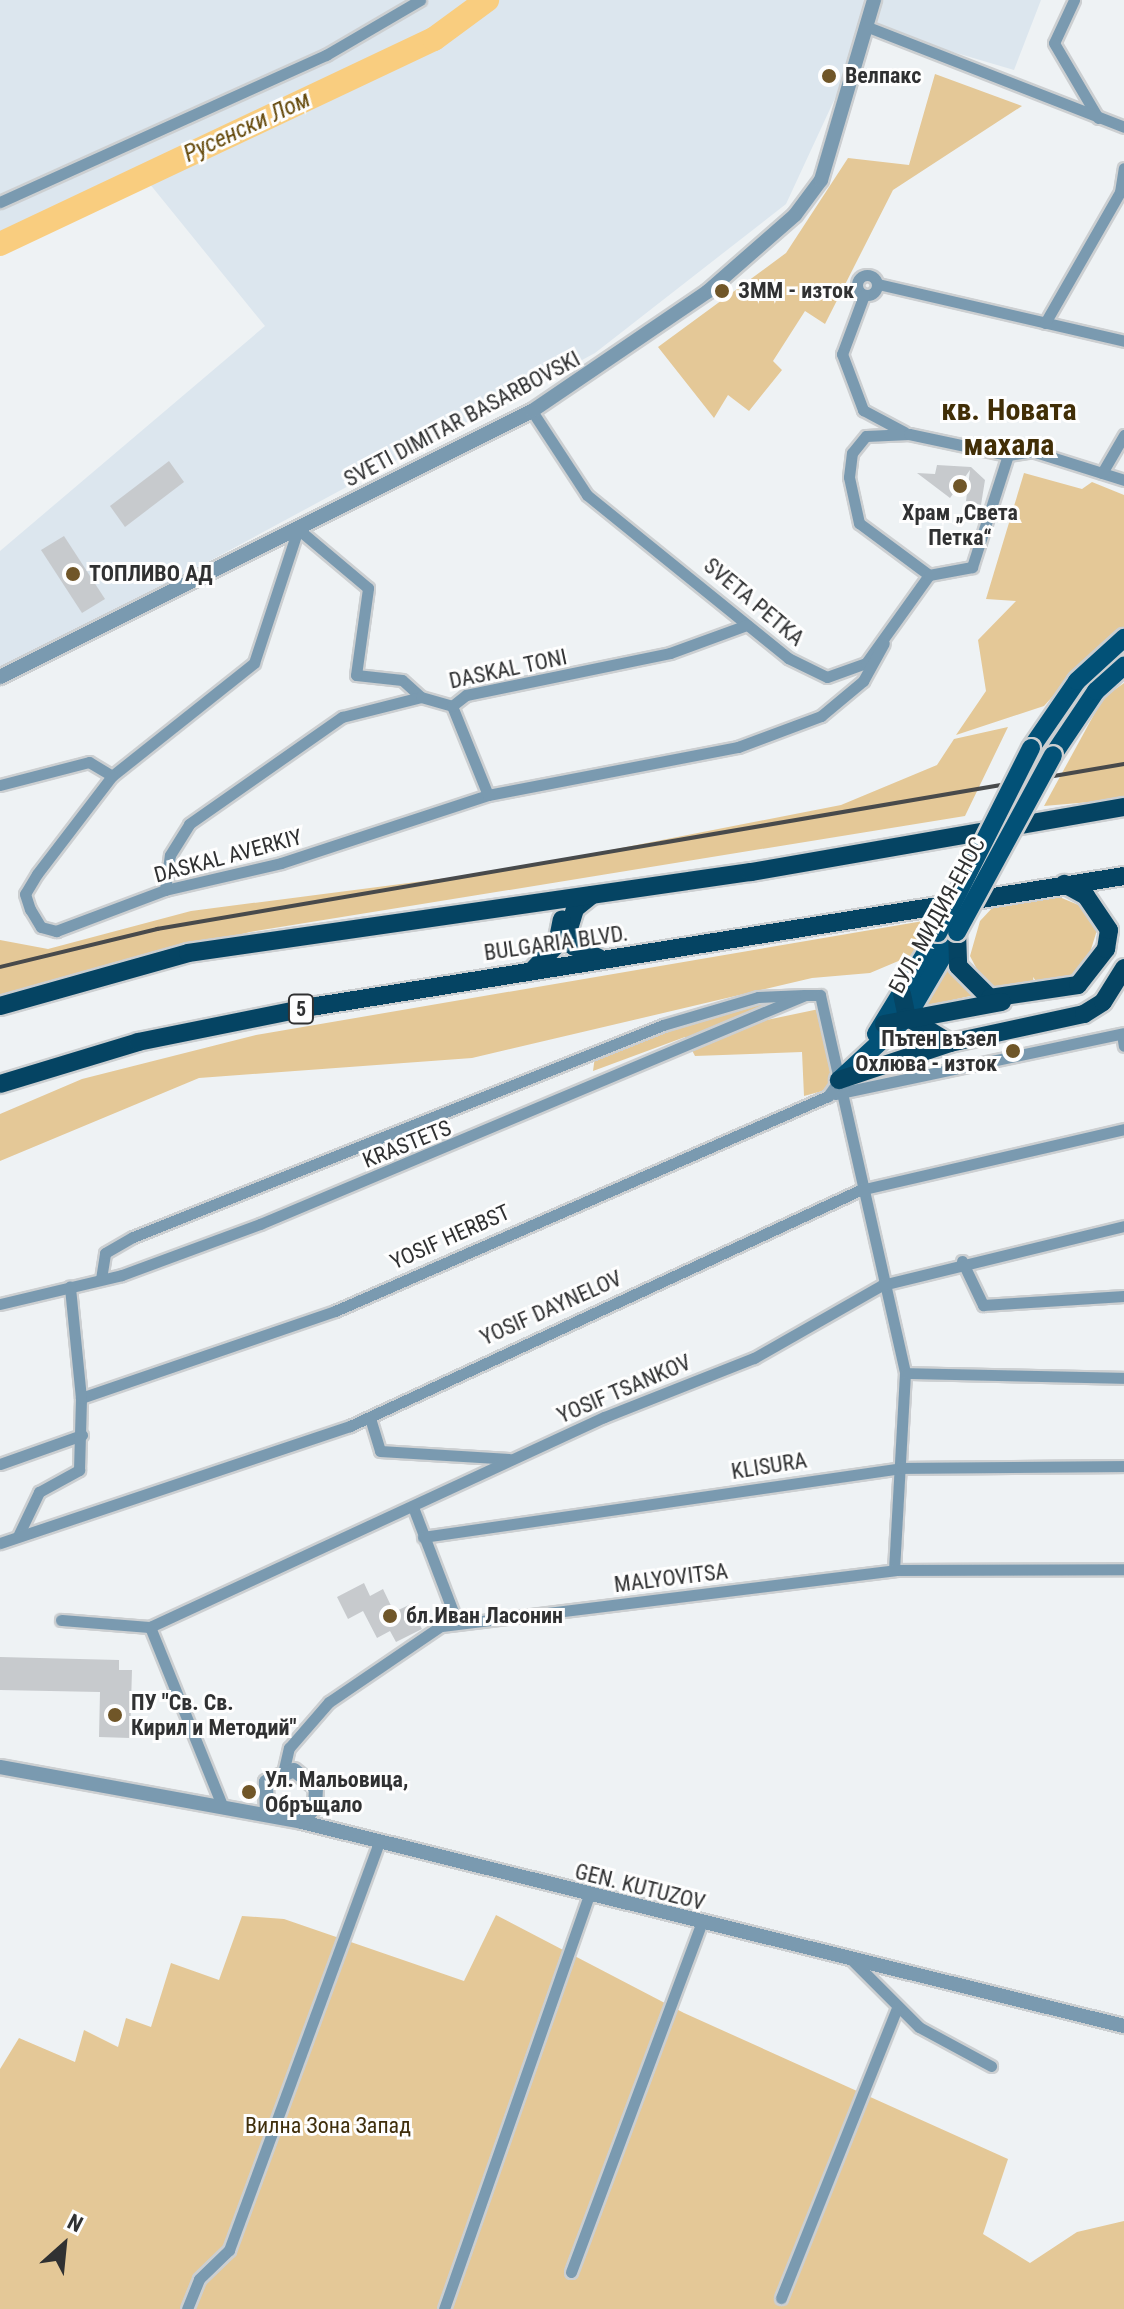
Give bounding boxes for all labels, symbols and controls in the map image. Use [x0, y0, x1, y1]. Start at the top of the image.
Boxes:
place label: Велпакс [845, 63, 921, 89]
marker: Велпакс [820, 67, 838, 85]
water label: Русенски Лом [179, 85, 315, 169]
place label: ЗММ - изток [738, 278, 854, 304]
marker: ЗММ - изток [713, 282, 731, 300]
street label: SVETI DIMITAR BASARBOVSKI [339, 345, 585, 493]
district label: кв. Новата махала [941, 392, 1077, 462]
marker: Храм „Света Петка“ [951, 477, 969, 495]
place label: Храм „Света Петка“ [902, 499, 1018, 550]
street label: SVETA PETKA [699, 552, 809, 652]
place label: ТОПЛИВО АД [89, 561, 213, 587]
marker: ТОПЛИВО АД [64, 565, 82, 583]
street label: DASKAL TONI [447, 644, 569, 694]
street label: DASKAL AVERKIY [151, 824, 305, 888]
street label: БУЛ. МИДИЯ-ЕНОС [883, 832, 991, 998]
street label: BULGARIA BLVD. [482, 920, 630, 966]
road number: 5 [287, 993, 315, 1025]
place label: Пътен възел Охлюва - изток [855, 1025, 997, 1076]
marker: Пътен възел Охлюва - изток [1004, 1042, 1022, 1060]
street label: KRASTETS [359, 1114, 455, 1174]
street label: YOSIF HERBST [386, 1199, 514, 1275]
street label: YOSIF DAYNELOV [476, 1265, 626, 1351]
street label: YOSIF TSANKOV [553, 1349, 695, 1429]
street label: KLISURA [729, 1447, 809, 1485]
street label: MALYOVITSA [613, 1558, 729, 1598]
place label: бл.Иван Ласонин [406, 1603, 563, 1629]
marker: бл.Иван Ласонин [381, 1607, 399, 1625]
place label: ПУ "Св. Св. Кирил и Методий" [131, 1689, 297, 1740]
marker: ПУ "Св. Св. Кирил и Методий" [106, 1706, 124, 1724]
place label: Ул. Мальовица, Обръщало [265, 1766, 408, 1818]
marker: Ул. Мальовица, Обръщало [240, 1783, 258, 1801]
street label: GEN. KUTUZOV [572, 1858, 708, 1916]
park label: Вилна Зона Запад [245, 2113, 411, 2139]
north arrow [24, 2205, 104, 2285]
text: N [63, 2209, 87, 2237]

